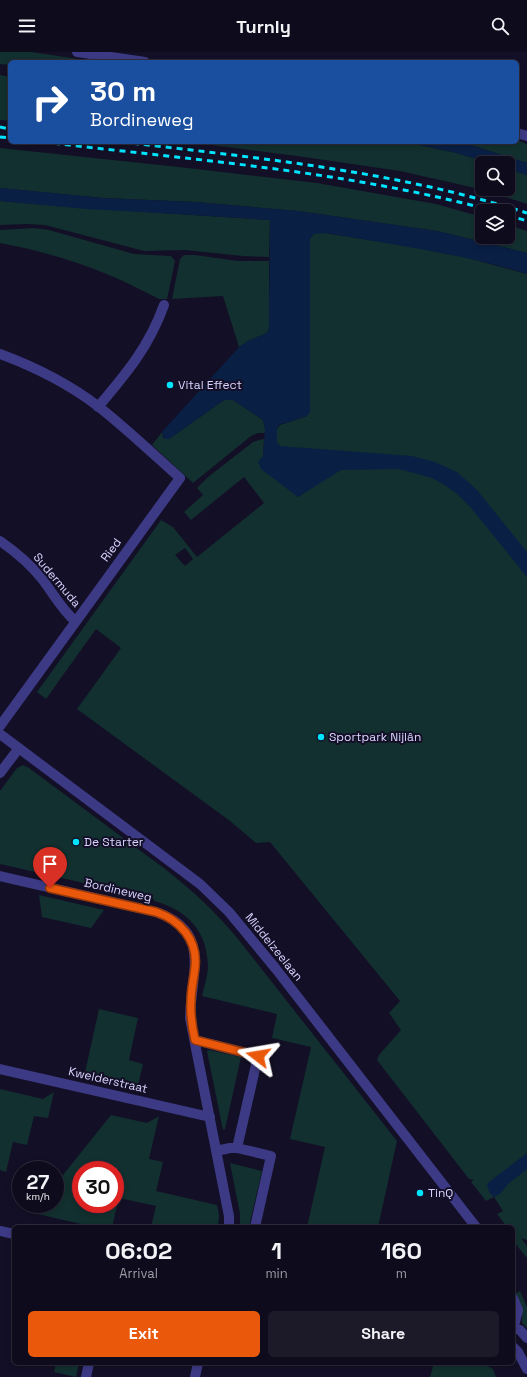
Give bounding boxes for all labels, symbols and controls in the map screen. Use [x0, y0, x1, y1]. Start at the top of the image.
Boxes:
icon: menu [16, 15, 38, 37]
text: Turnly [236, 15, 291, 38]
icon: search [489, 15, 511, 37]
text: 30 m [90, 73, 156, 109]
icon: right [24, 76, 76, 128]
text: Bordineweg [90, 108, 193, 131]
map controls [475, 156, 515, 244]
button: search [475, 156, 515, 196]
button: layers [475, 204, 515, 244]
place label: Vital Effect [178, 377, 242, 393]
marker: Vital Effect [165, 380, 175, 390]
street label: Ried [97, 535, 125, 565]
street label: Sudermuda [30, 549, 84, 611]
place label: Sportpark Nijlân [329, 729, 421, 745]
marker: Sportpark Nijlân [316, 732, 326, 742]
place label: De Starter [84, 834, 144, 850]
marker: De Starter [71, 837, 81, 847]
pin [33, 847, 67, 888]
icon: arrive [39, 853, 61, 875]
street label: Bordineweg [83, 874, 153, 906]
street label: Middelzeelaan [242, 910, 306, 984]
position arrow [237, 1035, 279, 1077]
street label: Kwelderstraat [67, 1063, 149, 1097]
speed limit sign: 30 [72, 1161, 124, 1213]
text: 27 [27, 1169, 49, 1195]
place label: TinQ [428, 1185, 453, 1201]
marker: TinQ [415, 1188, 425, 1198]
text: km/h [26, 1190, 50, 1203]
text: 06:02 [105, 1235, 172, 1266]
text: 1 [271, 1235, 282, 1266]
text: 160 [381, 1235, 422, 1266]
text: Arrival [119, 1265, 158, 1282]
text: min [265, 1265, 288, 1282]
text: m [396, 1265, 407, 1282]
button: Exit [28, 1311, 260, 1357]
button: Share [268, 1311, 499, 1357]

